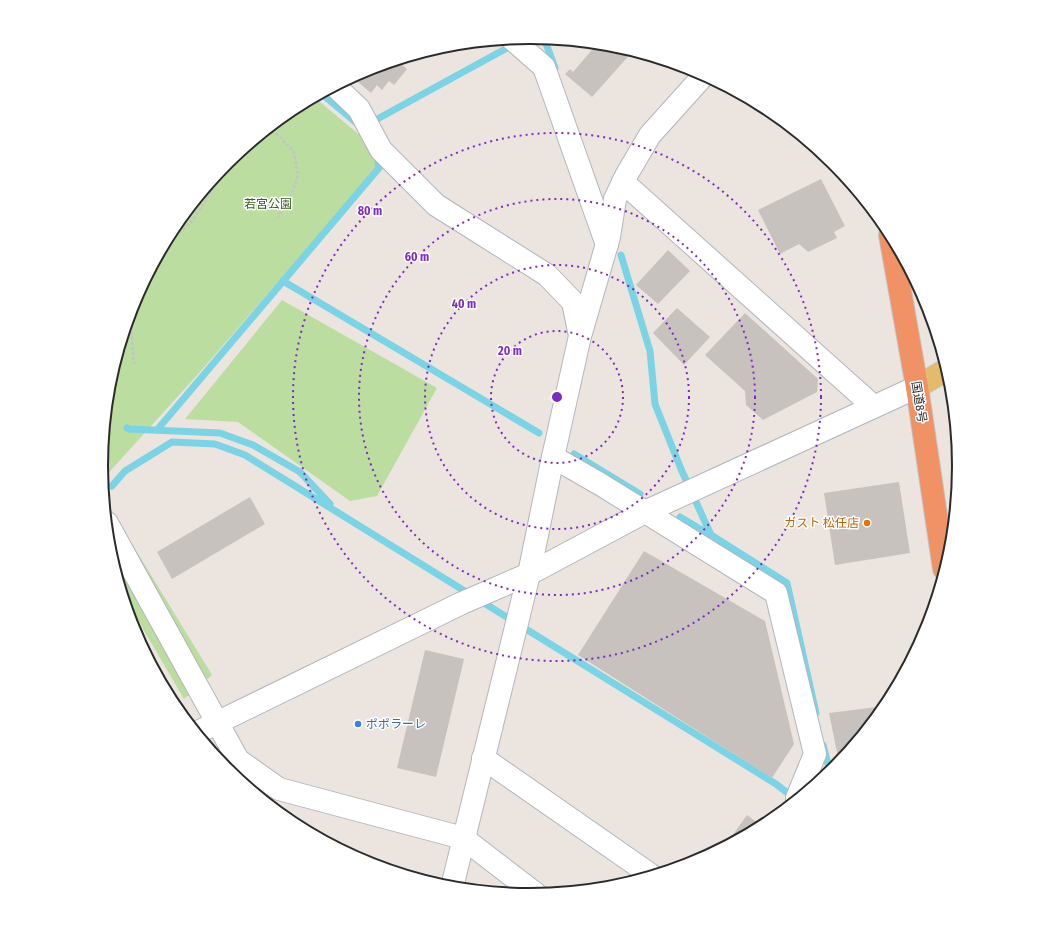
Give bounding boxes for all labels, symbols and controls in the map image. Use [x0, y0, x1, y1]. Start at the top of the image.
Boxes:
park label: 若宮公園 [244, 197, 292, 211]
text: 80 m [358, 204, 382, 218]
text: 60 m [405, 250, 429, 264]
text: 40 m [452, 297, 476, 311]
text: 20 m [497, 344, 522, 358]
street label: 国道8号 [909, 380, 929, 424]
centre of rings [550, 390, 564, 404]
place label: ガスト 松任店 [784, 516, 859, 530]
marker: ガスト 松任店 [862, 518, 872, 528]
place label: ポポラーレ [366, 717, 426, 731]
marker: ポポラーレ [353, 719, 363, 729]

